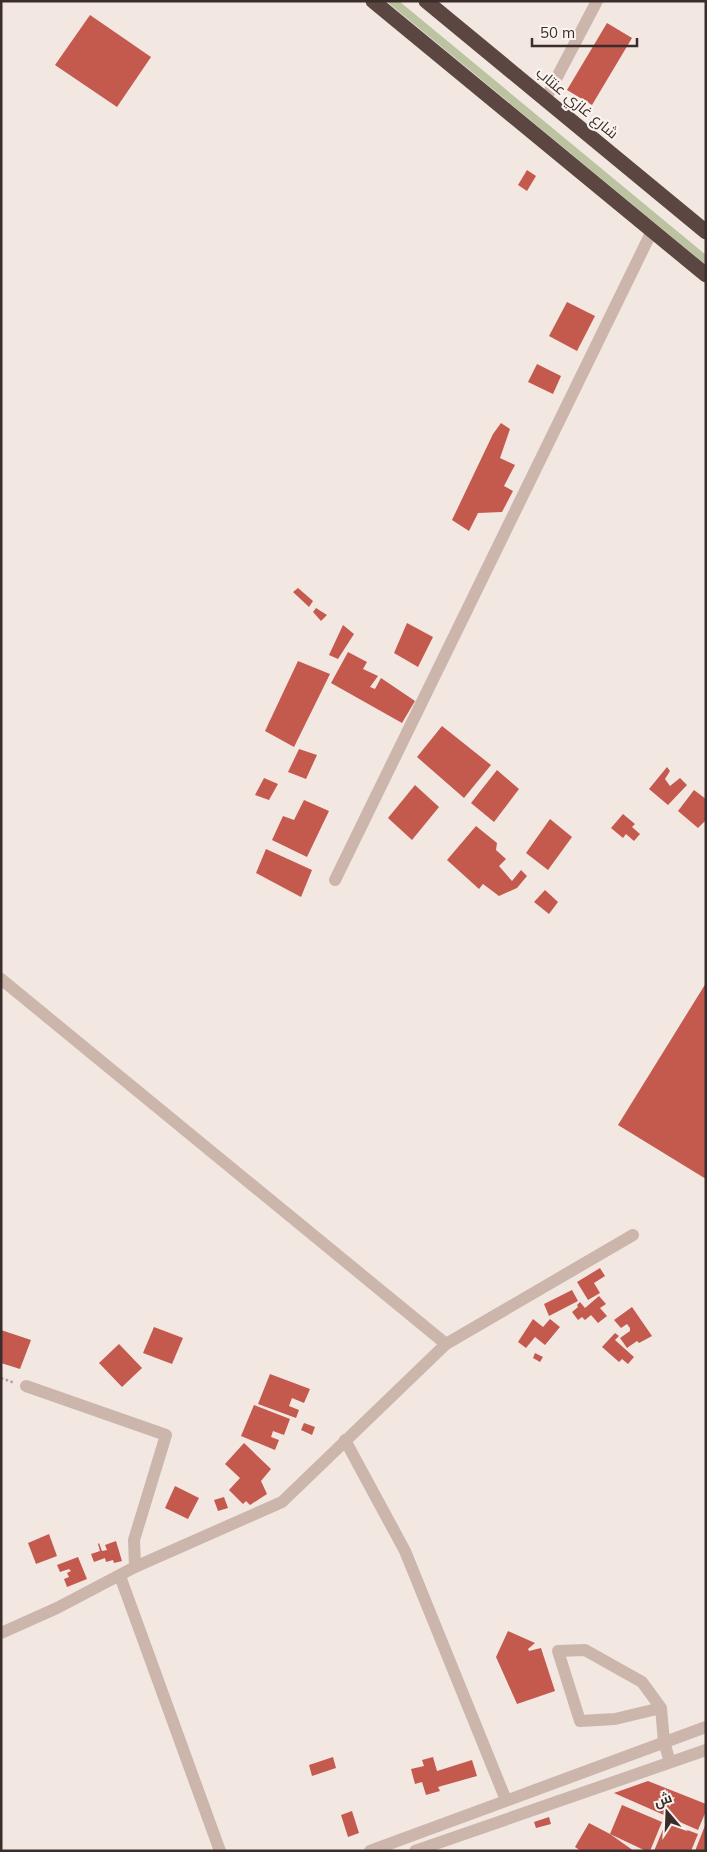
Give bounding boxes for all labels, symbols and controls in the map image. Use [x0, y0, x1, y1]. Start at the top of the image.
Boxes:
scale bar [532, 15, 637, 47]
text: 50 m [540, 23, 575, 42]
street label: شارع غازي عنتاب [530, 63, 622, 145]
north arrow [642, 1787, 692, 1837]
text: ش [651, 1788, 674, 1811]

